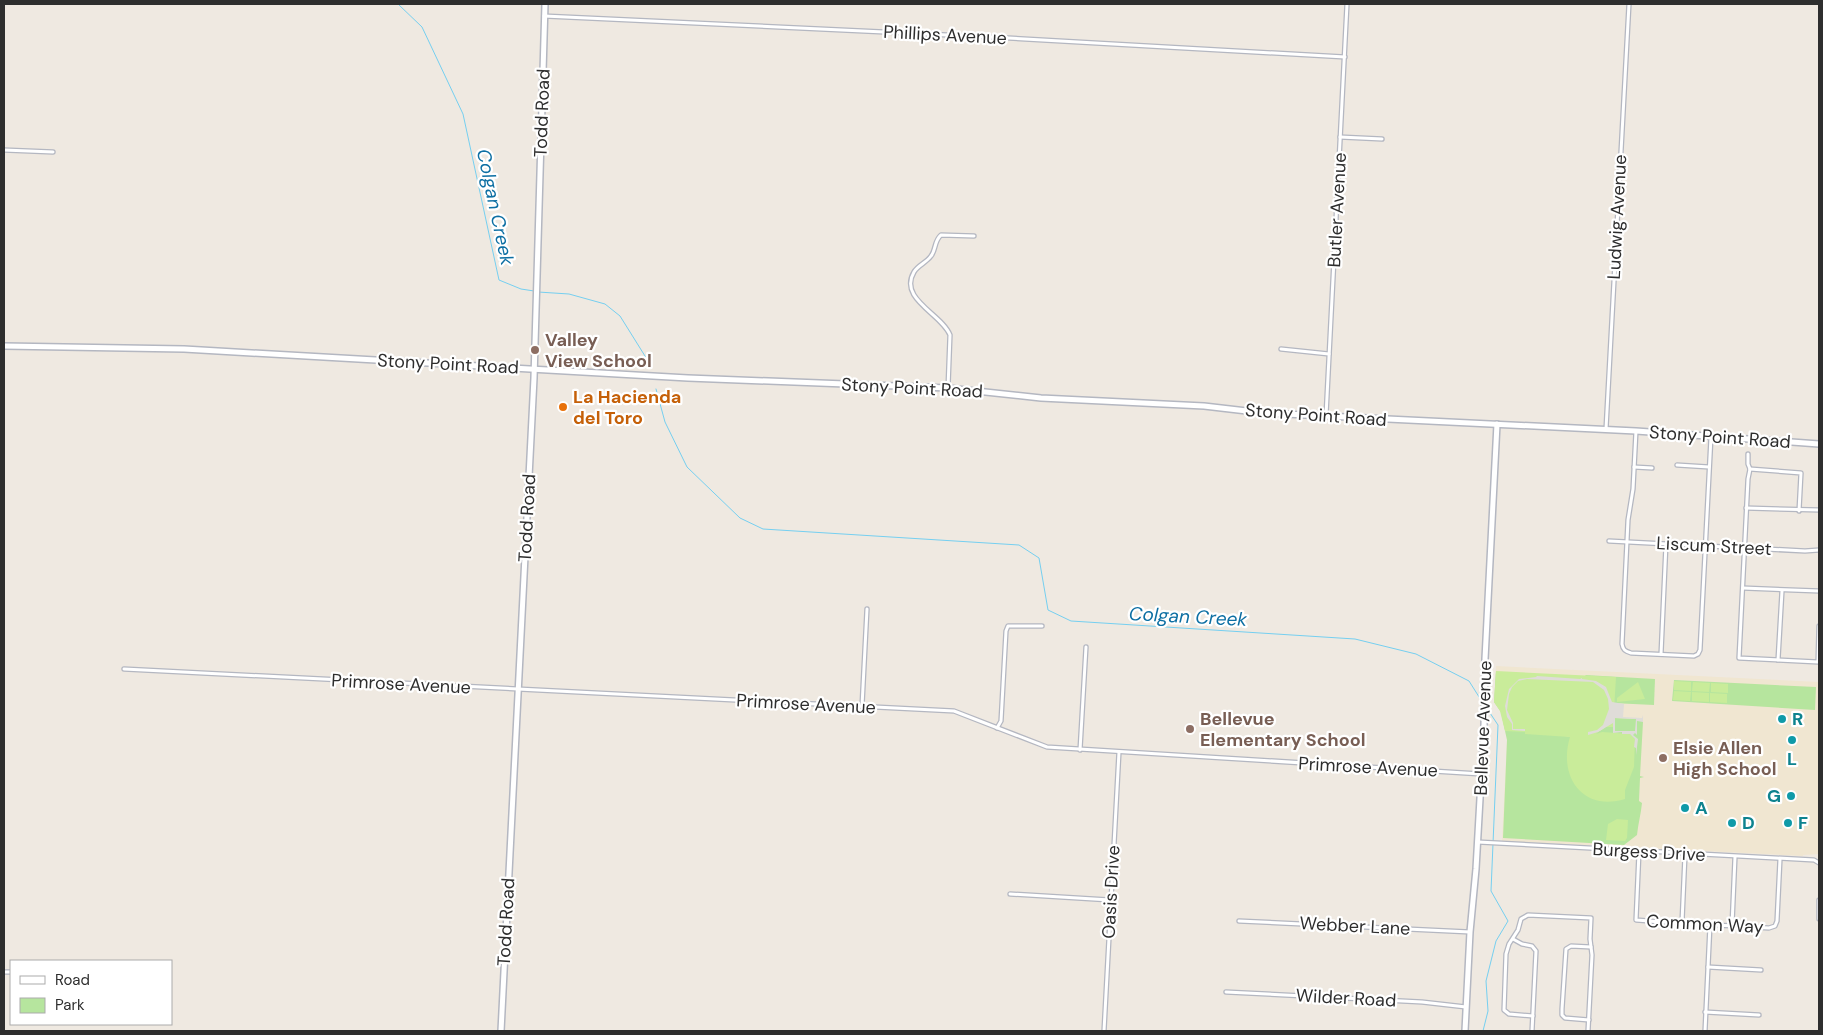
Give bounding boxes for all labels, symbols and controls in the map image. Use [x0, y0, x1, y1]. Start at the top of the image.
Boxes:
street label: Phillips Avenue [883, 20, 1007, 50]
street label: Todd Road [528, 68, 556, 158]
water label: Colgan Creek [471, 147, 520, 268]
street label: Butler Avenue [1322, 152, 1352, 268]
street label: Ludwig Avenue [1602, 154, 1632, 280]
place label: Valley View School [545, 328, 652, 373]
marker: Valley View School [529, 344, 541, 356]
street label: Stony Point Road [377, 348, 519, 380]
street label: Stony Point Road [841, 372, 983, 404]
place label: La Hacienda del Toro [573, 385, 681, 430]
street label: Stony Point Road [1244, 398, 1388, 432]
marker: La Hacienda del Toro [557, 401, 569, 413]
street label: Stony Point Road [1648, 420, 1792, 454]
street label: Todd Road [513, 473, 541, 563]
street label: Liscum Street [1656, 531, 1772, 561]
water label: Colgan Creek [1128, 601, 1248, 632]
street label: Bellevue Avenue [1469, 660, 1497, 796]
street label: Primrose Avenue [331, 668, 471, 700]
street label: Primrose Avenue [736, 688, 876, 720]
place label: Bellevue Elementary School [1200, 707, 1366, 752]
place label: R [1792, 707, 1803, 731]
marker: R [1776, 713, 1788, 725]
marker: Bellevue Elementary School [1184, 723, 1196, 735]
marker: L [1786, 734, 1798, 746]
place label: Elsie Allen High School [1673, 736, 1777, 781]
place label: L [1787, 747, 1797, 771]
street label: Primrose Avenue [1298, 751, 1438, 783]
marker: Elsie Allen High School [1657, 752, 1669, 764]
place label: G [1767, 784, 1781, 808]
marker: G [1785, 790, 1797, 802]
place label: A [1695, 796, 1708, 820]
marker: A [1679, 802, 1691, 814]
place label: D [1742, 811, 1755, 835]
place label: F [1798, 811, 1808, 835]
marker: D [1726, 817, 1738, 829]
marker: F [1782, 817, 1794, 829]
street label: Burgess Drive [1592, 837, 1706, 867]
street label: Oasis Drive [1097, 845, 1125, 939]
street label: Todd Road [492, 877, 520, 967]
street label: Common Way [1646, 909, 1764, 939]
street label: Webber Lane [1299, 911, 1411, 941]
legend [10, 960, 172, 1025]
text: Road [55, 970, 90, 990]
street label: Wilder Road [1295, 983, 1397, 1013]
text: Park [55, 995, 85, 1015]

